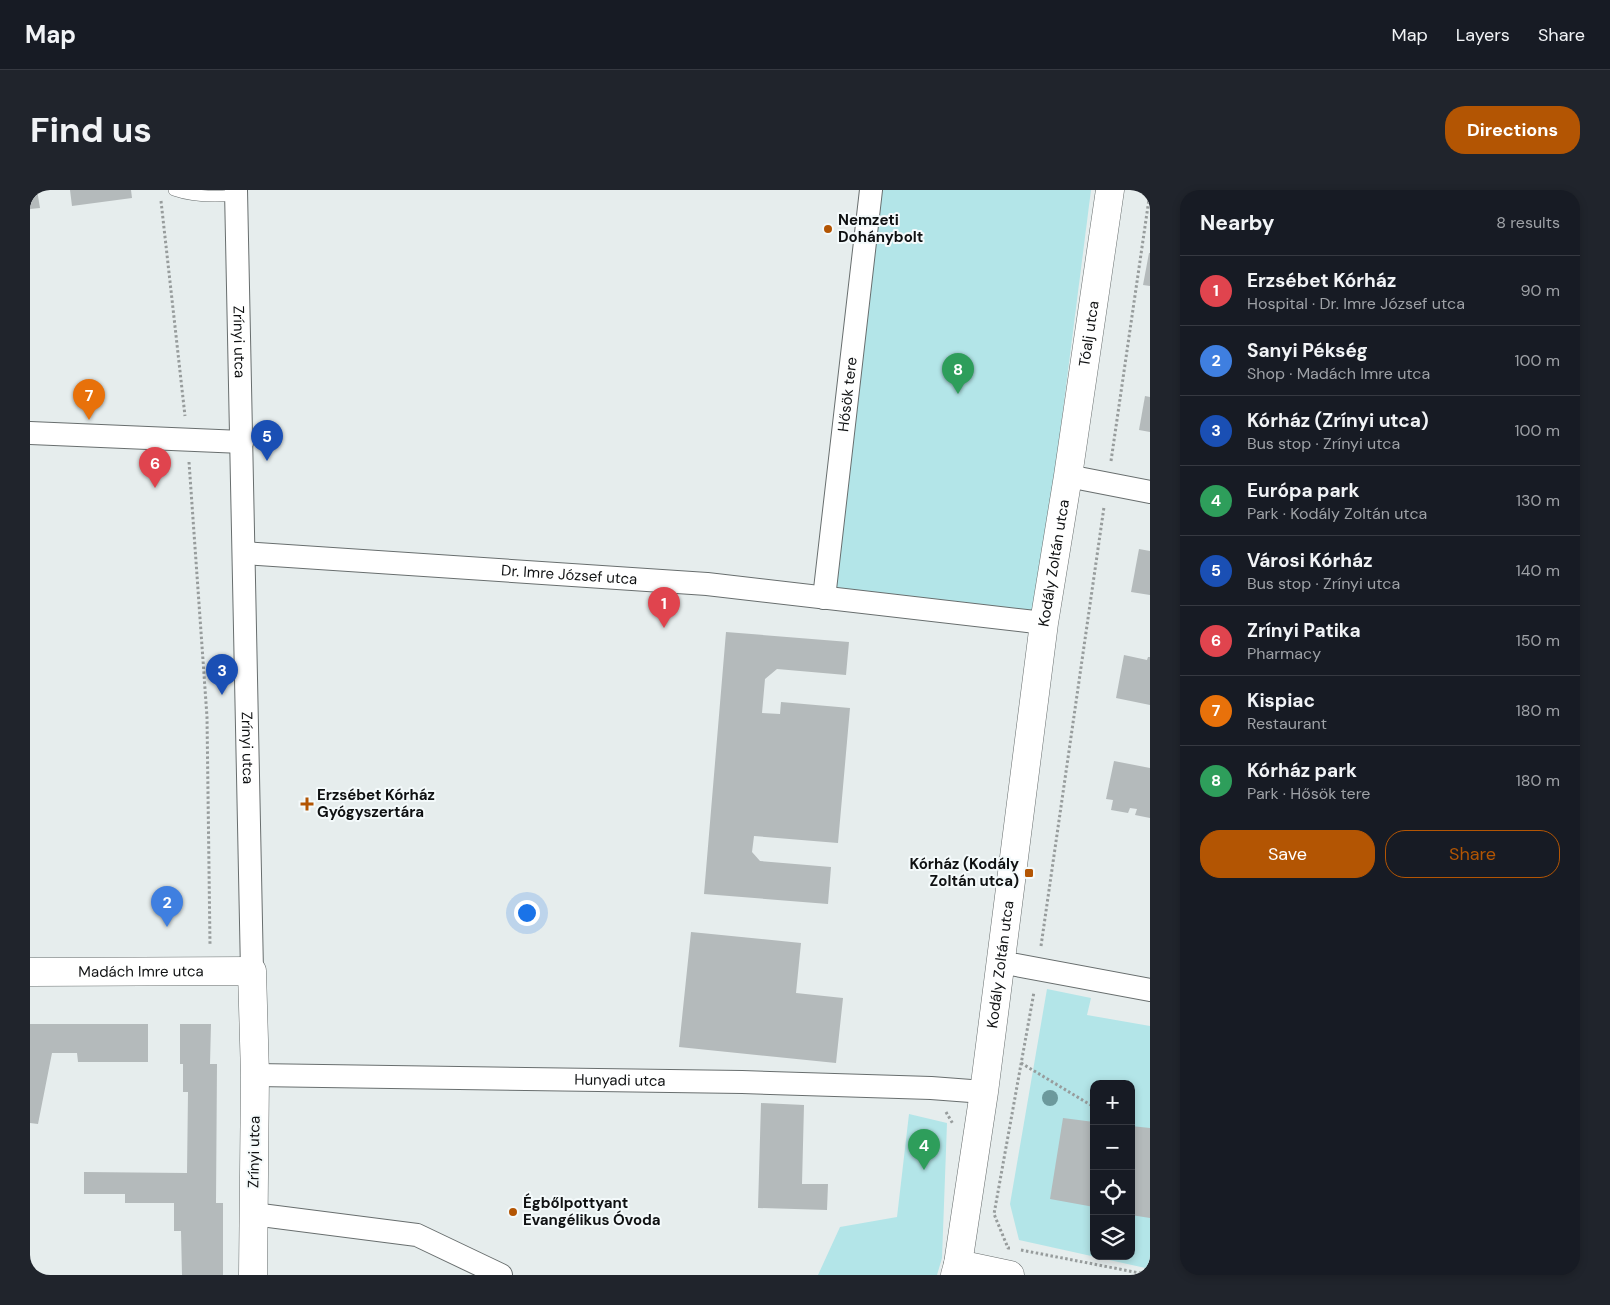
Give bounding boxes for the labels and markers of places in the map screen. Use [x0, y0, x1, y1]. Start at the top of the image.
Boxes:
place label: Nemzeti Dohánybolt [838, 210, 923, 247]
marker: Nemzeti Dohánybolt [822, 223, 834, 235]
pin: 8 [942, 353, 974, 394]
pin: 7 [73, 379, 105, 420]
pin: 5 [251, 420, 283, 461]
pin: 6 [139, 447, 171, 488]
pin: 1 [648, 587, 680, 628]
pin: 3 [206, 654, 238, 695]
place label: Erzsébet Kórház Gyógyszertára [317, 785, 435, 822]
marker: Erzsébet Kórház Gyógyszertára [301, 798, 313, 810]
place label: Kórház (Kodály Zoltán utca) [910, 854, 1019, 891]
marker: Kórház (Kodály Zoltán utca) [1023, 867, 1035, 879]
pin: 2 [151, 886, 183, 927]
pin: 4 [908, 1129, 940, 1170]
place label: Égbőlpottyant Evangélikus Óvoda [523, 1193, 661, 1230]
marker: Égbőlpottyant Evangélikus Óvoda [507, 1206, 519, 1218]

